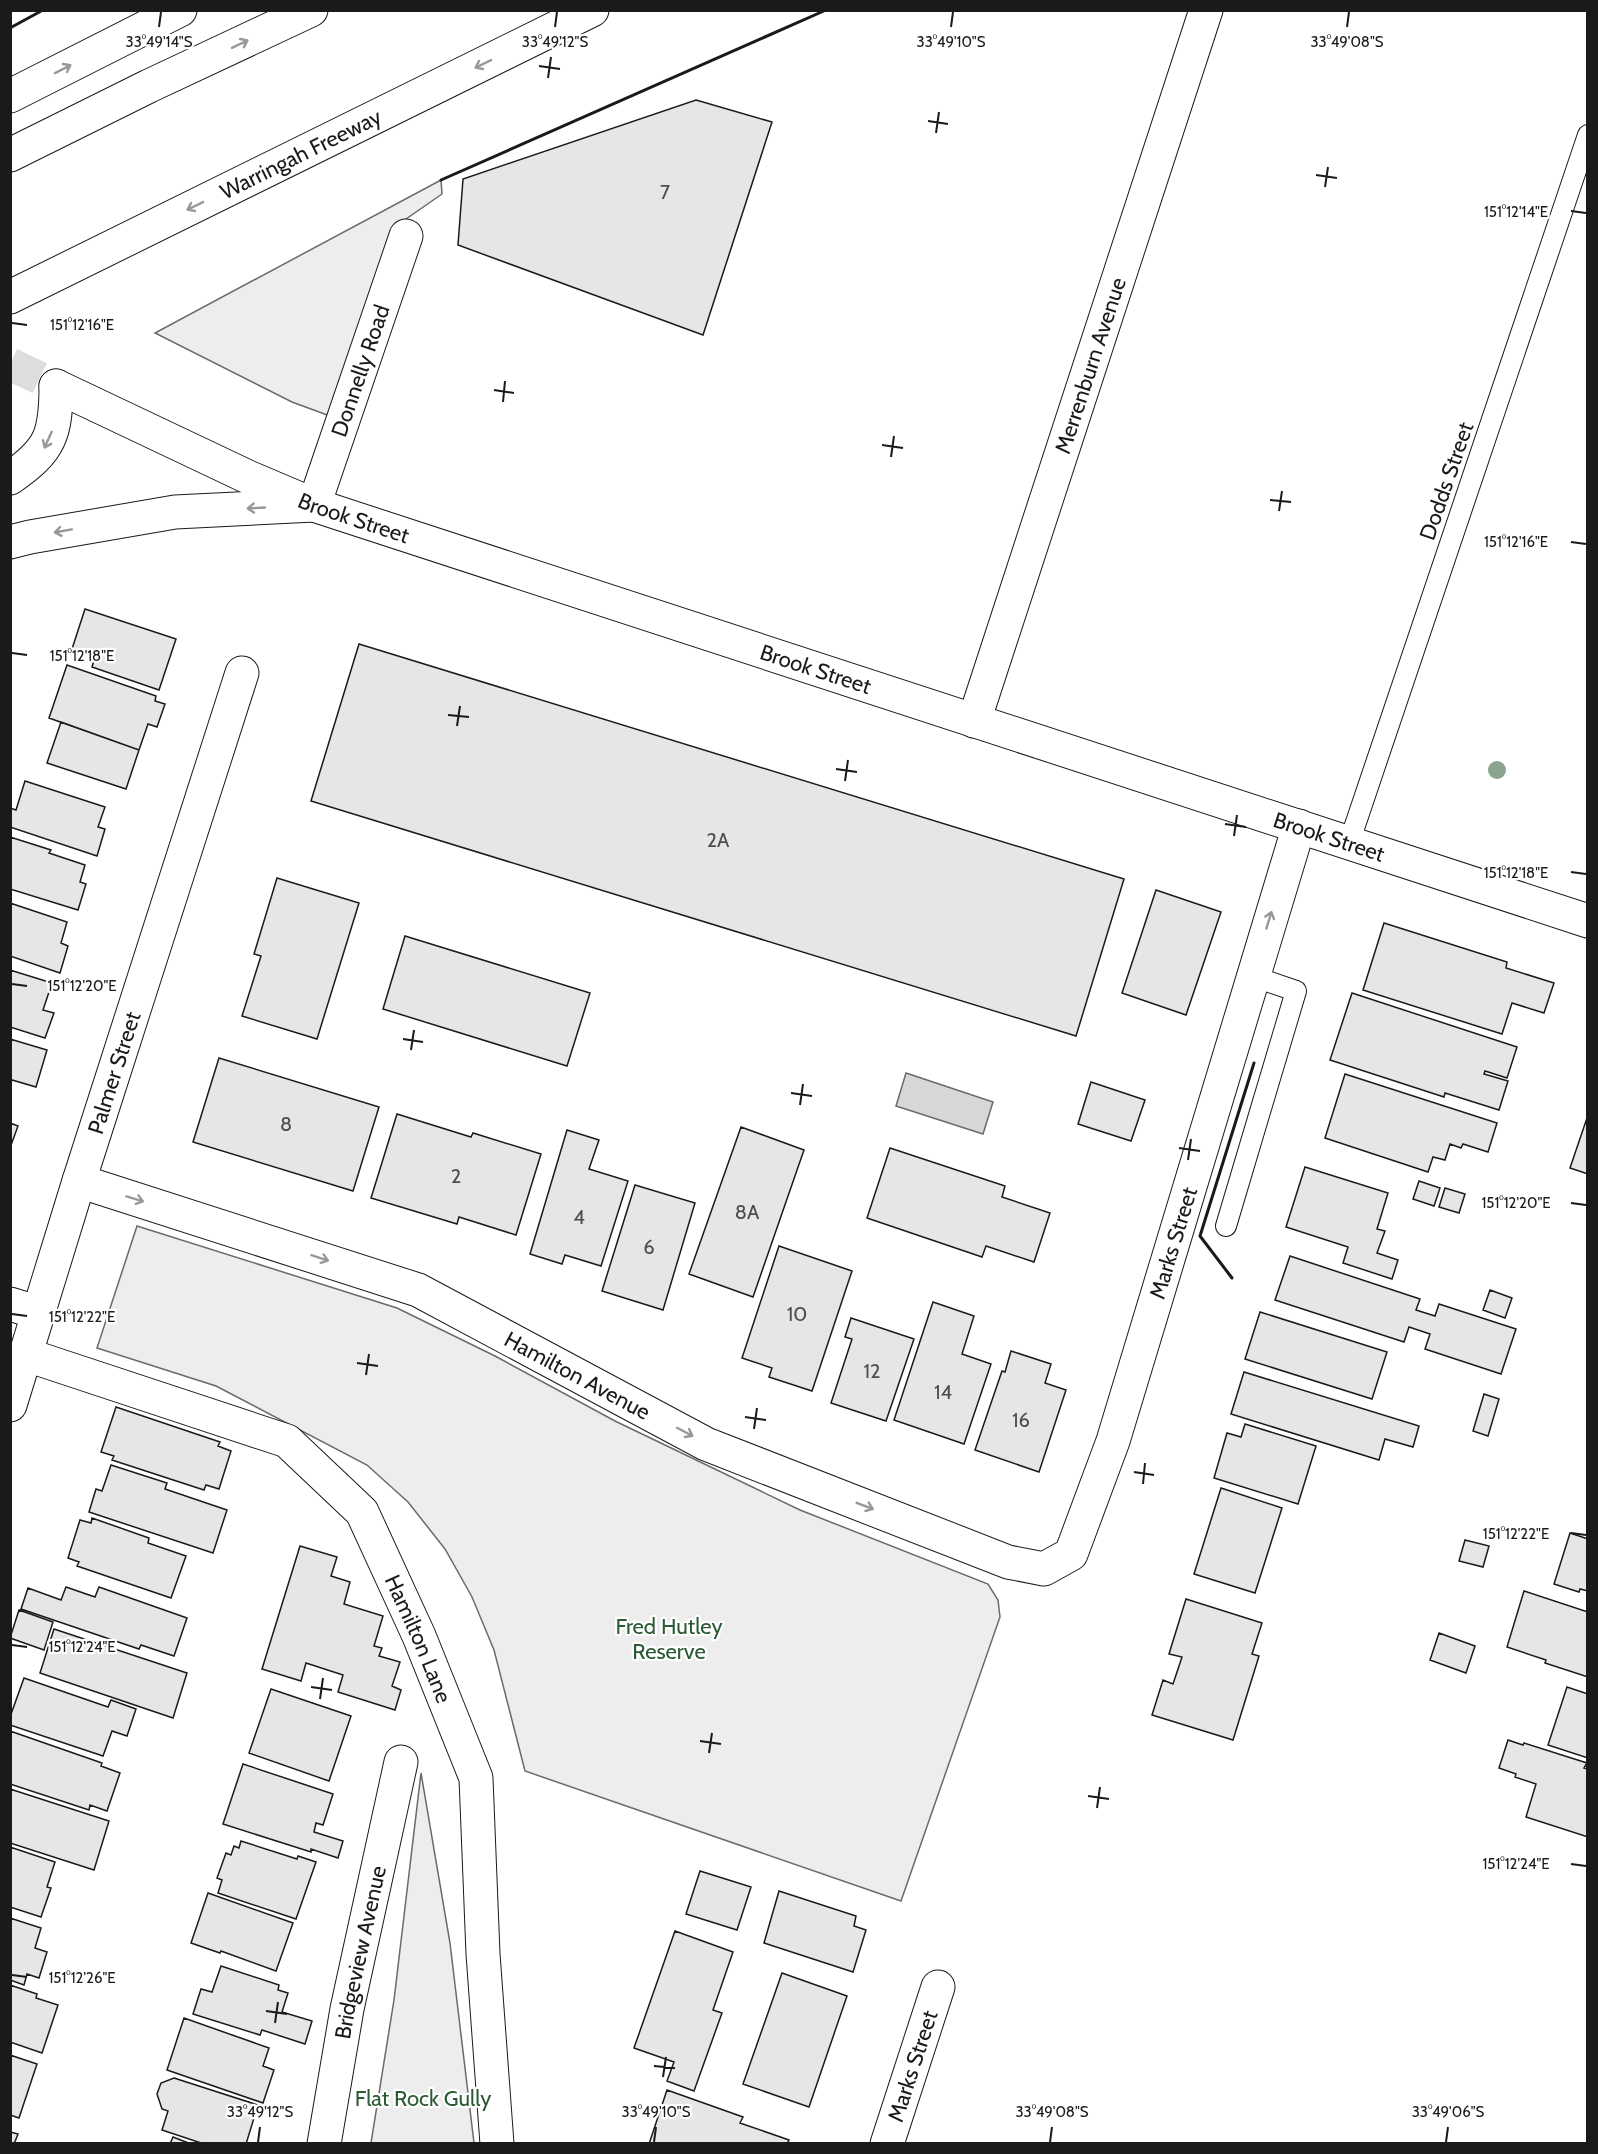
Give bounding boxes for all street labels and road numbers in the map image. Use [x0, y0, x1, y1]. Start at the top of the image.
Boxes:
street label: Warringah Freeway [216, 103, 386, 205]
street label: Merrenburn Avenue [1049, 274, 1132, 457]
street label: Donnelly Road [325, 301, 396, 440]
street label: Dodds Street [1414, 418, 1479, 544]
street label: Brook Street [294, 487, 413, 549]
street label: Brook Street [757, 639, 875, 700]
street label: Brook Street [1270, 806, 1388, 868]
street label: Palmer Street [82, 1008, 147, 1138]
street label: Marks Street [1144, 1183, 1203, 1302]
street label: Hamilton Avenue [500, 1326, 655, 1426]
street label: Hamilton Lane [379, 1571, 457, 1707]
street label: Bridgeview Avenue [329, 1863, 392, 2041]
street label: Marks Street [882, 2006, 944, 2125]

